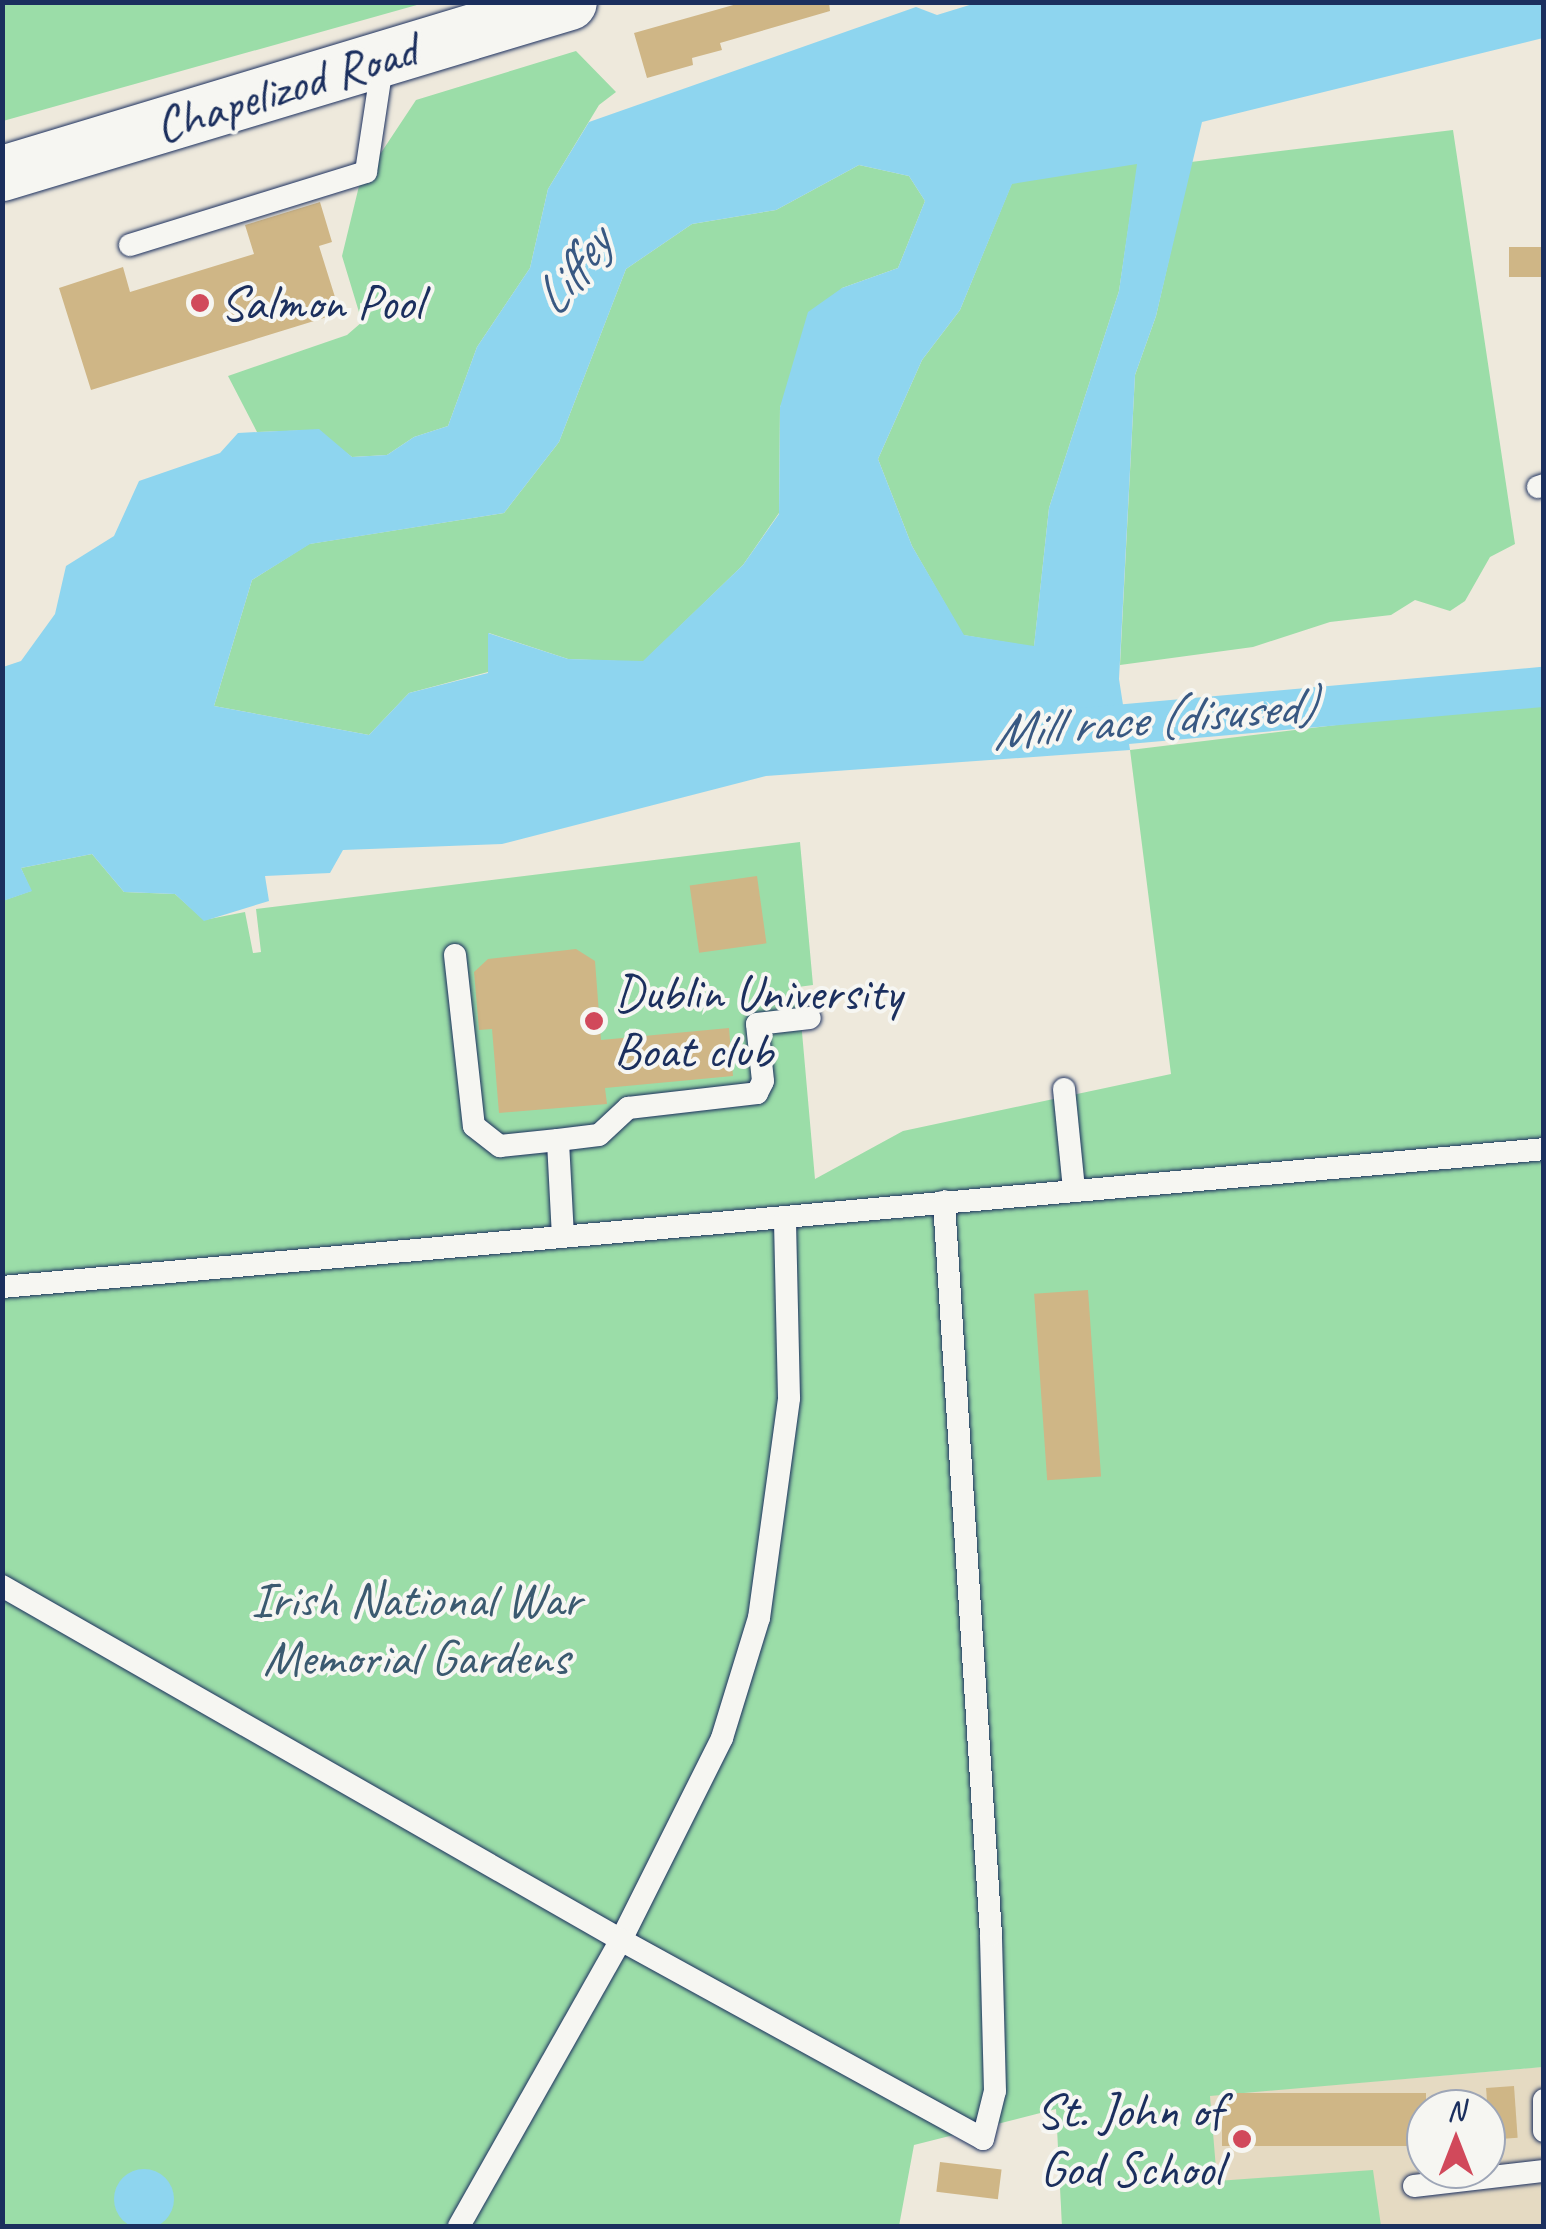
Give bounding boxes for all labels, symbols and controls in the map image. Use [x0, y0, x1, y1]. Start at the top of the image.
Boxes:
street label: Chapelizod Road [148, 20, 424, 156]
water label: Liffey [519, 216, 625, 328]
place label: Salmon Pool [220, 273, 422, 333]
marker: Salmon Pool [189, 292, 211, 314]
water label: Mill race (disused) [989, 674, 1317, 764]
place label: Dublin University Boat club [614, 962, 902, 1080]
marker: Dublin University Boat club [583, 1010, 605, 1032]
park label: Irish National War Memorial Gardens [248, 1569, 584, 1686]
place label: St. John of God School [1036, 2080, 1222, 2198]
north arrow [1406, 2089, 1506, 2189]
text: N [1447, 2093, 1465, 2128]
marker: St. John of God School [1231, 2128, 1253, 2150]

